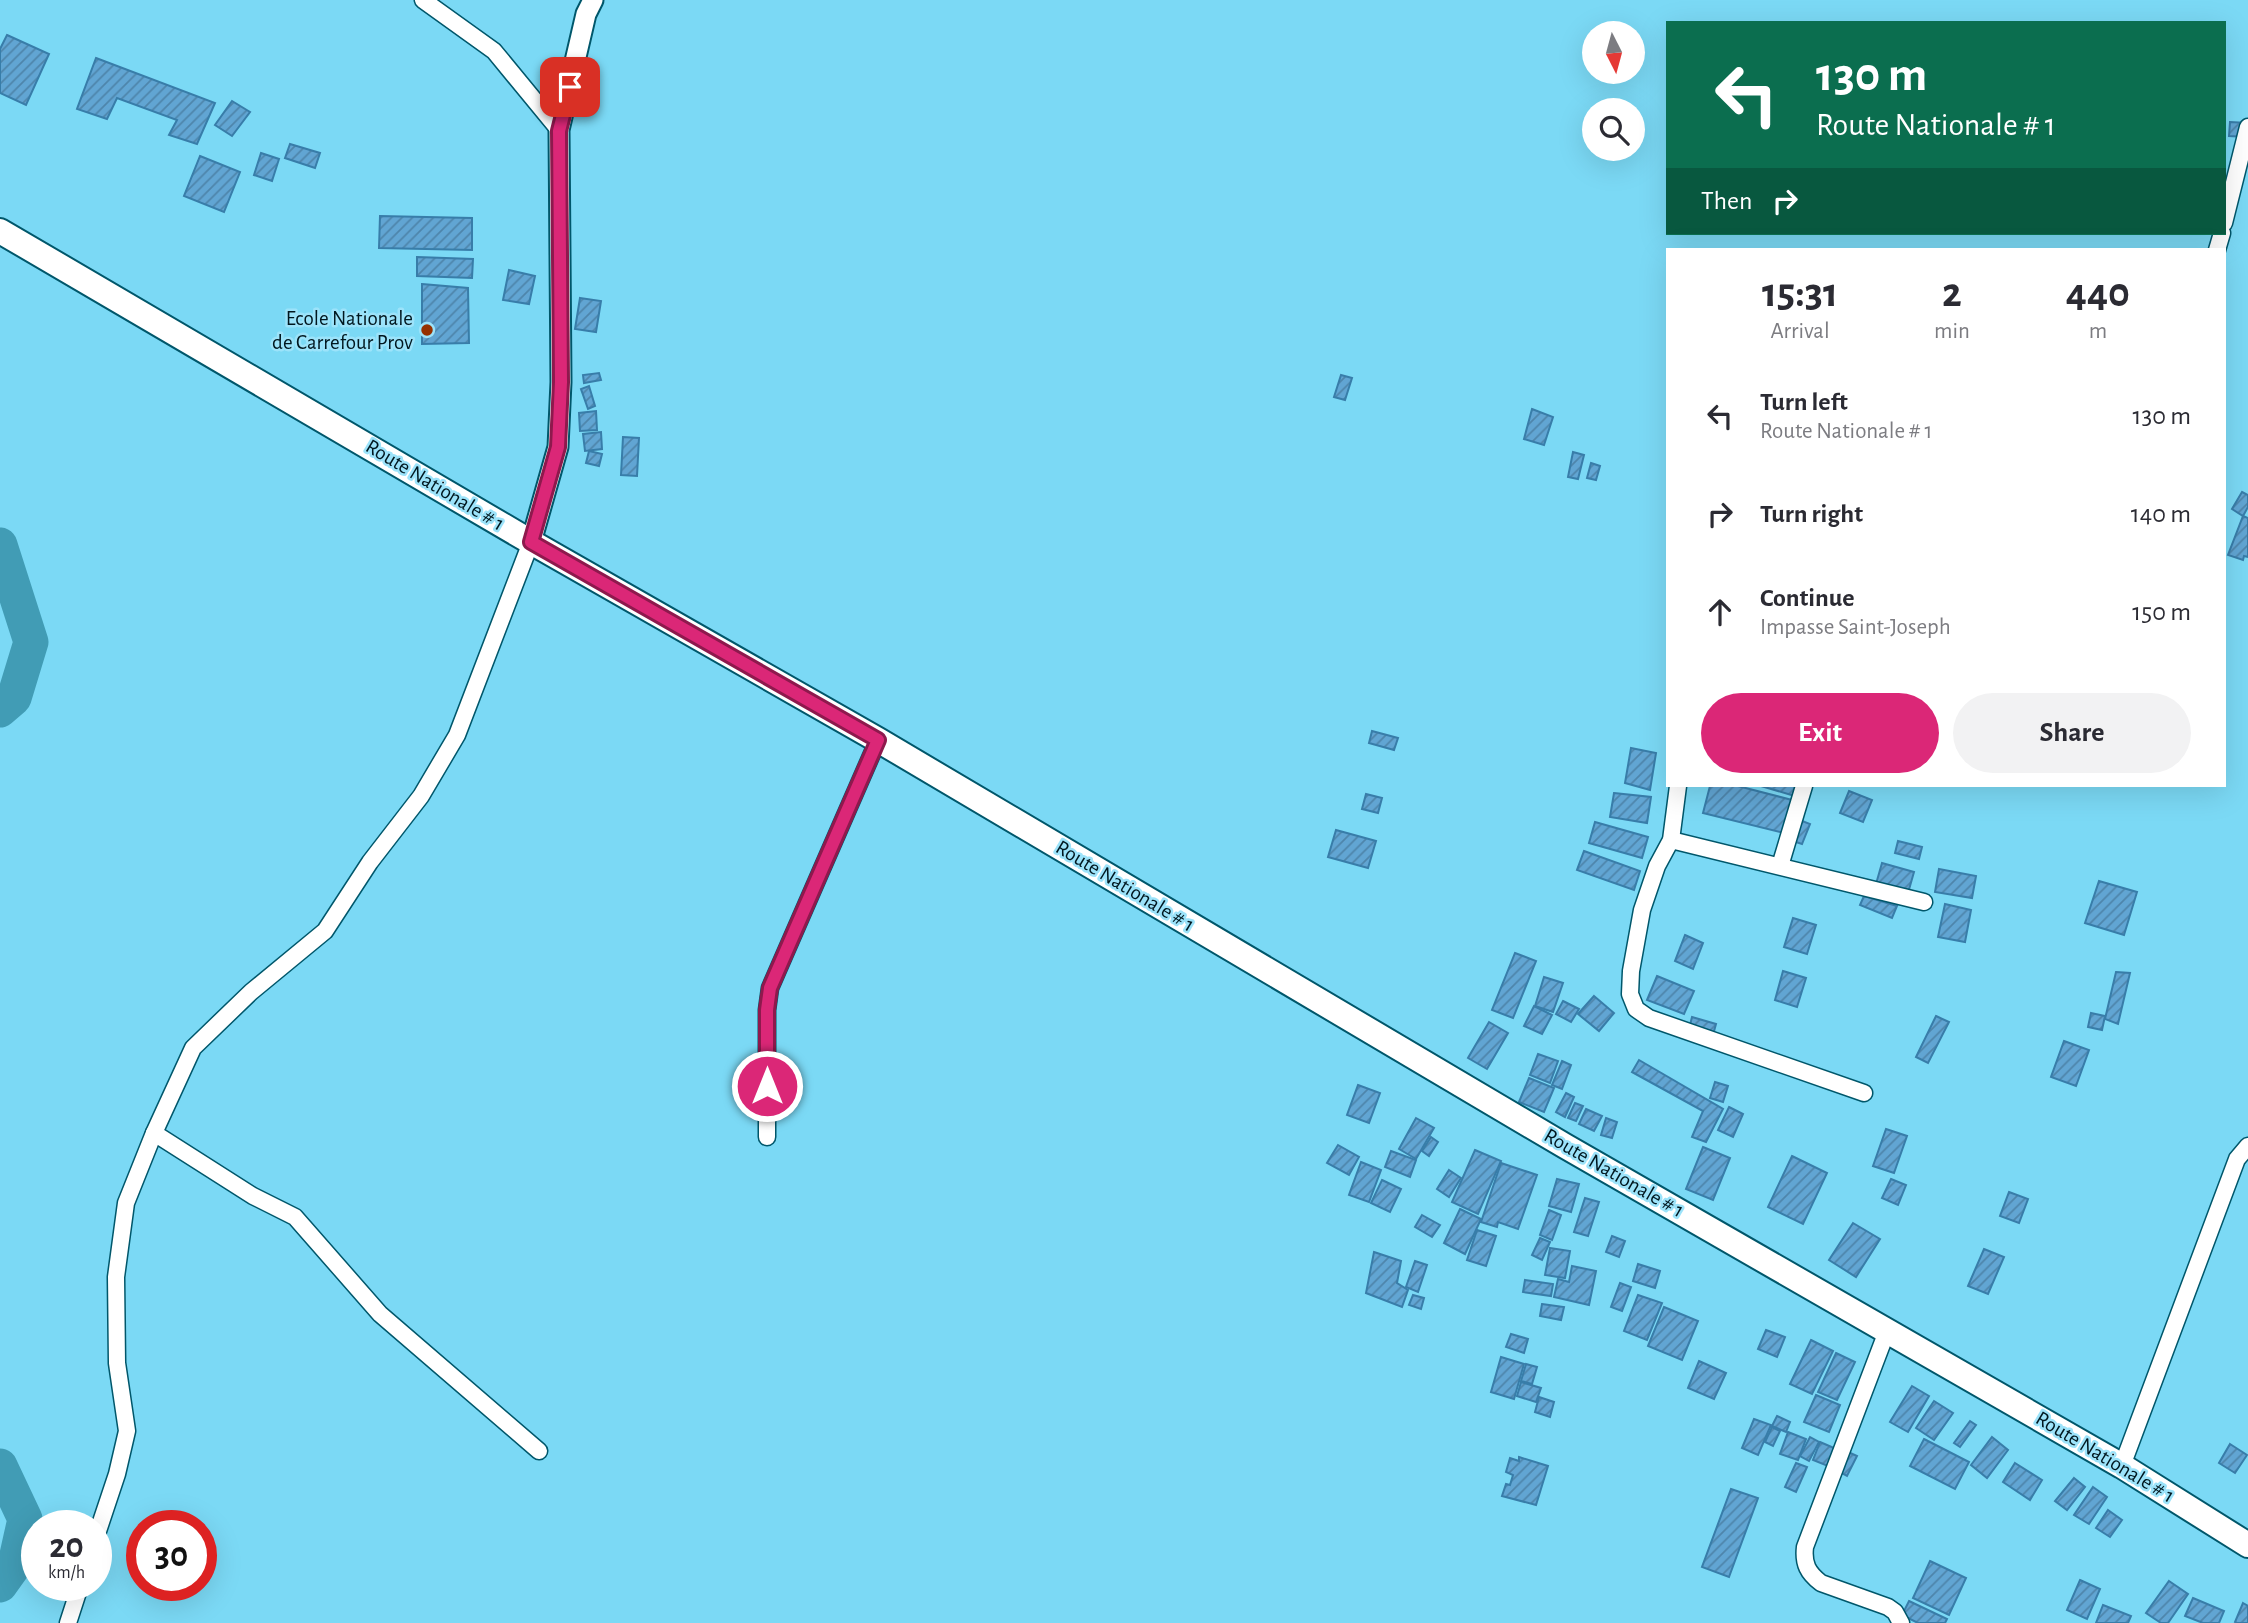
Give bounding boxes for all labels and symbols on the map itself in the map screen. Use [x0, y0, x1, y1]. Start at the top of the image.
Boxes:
north arrow [1582, 21, 1645, 84]
pin [540, 57, 600, 117]
place label: Ecole Nationale de Carrefour Prov [272, 308, 413, 353]
marker: Ecole Nationale de Carrefour Prov [419, 322, 435, 338]
street label: Route Nationale # 1 [362, 435, 508, 535]
street label: Route Nationale # 1 [1052, 836, 1198, 936]
position arrow [730, 1049, 804, 1123]
street label: Route Nationale # 1 [1541, 1125, 1687, 1221]
street label: Route Nationale # 1 [2032, 1407, 2178, 1507]
speed limit sign: 30 [126, 1510, 217, 1601]

